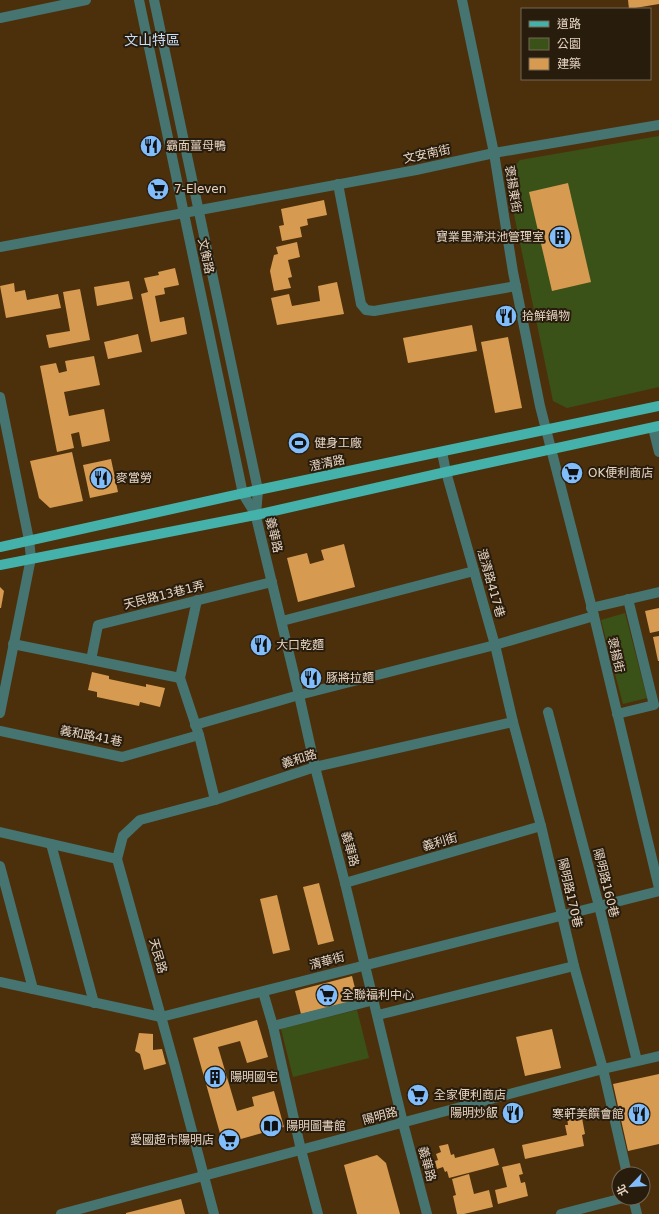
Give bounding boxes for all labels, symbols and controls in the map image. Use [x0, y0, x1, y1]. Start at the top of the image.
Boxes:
legend [521, 8, 651, 80]
text: 道路 [557, 17, 581, 31]
district label: 文山特區 [124, 32, 180, 48]
text: 公園 [557, 37, 581, 51]
text: 建築 [557, 57, 581, 71]
restaurant icon: 霸面薑母鴨 [138, 133, 164, 159]
place label: 霸面薑母鴨 [166, 139, 226, 153]
street label: 文安南街 [402, 142, 452, 166]
street label: 褒揚東街 [502, 164, 524, 214]
supermarket icon: 7-Eleven [145, 176, 171, 202]
place label: 7-Eleven [174, 182, 226, 196]
building icon: 寶業里滯洪池管理室 [547, 224, 573, 250]
place label: 寶業里滯洪池管理室 [436, 230, 544, 244]
street label: 文衡路 [195, 237, 217, 275]
restaurant icon: 拾鮮鍋物 [493, 303, 519, 329]
place label: 拾鮮鍋物 [522, 309, 570, 323]
sports icon: 健身工廠 [286, 430, 312, 456]
place label: 健身工廠 [314, 436, 362, 450]
street label: 澄清路 [308, 452, 346, 474]
supermarket icon: OK便利商店 [559, 460, 585, 486]
restaurant icon: 麥當勞 [88, 465, 114, 491]
place label: OK便利商店 [588, 466, 653, 480]
place label: 麥當勞 [116, 471, 152, 485]
street label: 義華路 [263, 516, 285, 554]
street label: 澄清路417巷 [474, 547, 508, 619]
street label: 天民路13巷1弄 [122, 578, 206, 612]
restaurant icon: 大口乾麵 [248, 632, 274, 658]
street label: 褒揚街 [605, 636, 627, 674]
place label: 大口乾麵 [276, 638, 324, 652]
restaurant icon: 豚將拉麵 [298, 665, 324, 691]
place label: 豚將拉麵 [326, 671, 374, 685]
street label: 義和路41巷 [59, 723, 123, 749]
street label: 義和路 [280, 747, 318, 771]
street label: 義華路 [339, 830, 361, 868]
street label: 義利街 [421, 830, 459, 854]
street label: 陽明路160巷 [591, 847, 621, 919]
street label: 陽明路170巷 [555, 857, 585, 929]
street label: 天民路 [146, 937, 170, 975]
street label: 清華街 [308, 950, 346, 972]
supermarket icon: 全聯福利中心 [314, 982, 340, 1008]
place label: 全聯福利中心 [342, 988, 414, 1002]
building icon: 陽明國宅 [202, 1064, 228, 1090]
place label: 陽明國宅 [230, 1070, 278, 1084]
supermarket icon: 全家便利商店 [405, 1082, 431, 1108]
place label: 全家便利商店 [434, 1088, 506, 1102]
restaurant icon: 陽明炒飯 [500, 1100, 526, 1126]
restaurant icon: 寒軒美饌會館 [626, 1101, 652, 1127]
street label: 陽明路 [361, 1105, 399, 1127]
place label: 陽明炒飯 [450, 1106, 498, 1120]
place label: 寒軒美饌會館 [552, 1107, 624, 1121]
library icon: 陽明圖書館 [258, 1113, 284, 1139]
place label: 陽明圖書館 [286, 1119, 346, 1133]
supermarket icon: 愛國超市陽明店 [216, 1127, 242, 1153]
place label: 愛國超市陽明店 [130, 1133, 214, 1147]
street label: 義華路 [416, 1145, 438, 1183]
north arrow [611, 1166, 651, 1206]
text: 北 [614, 1182, 631, 1198]

